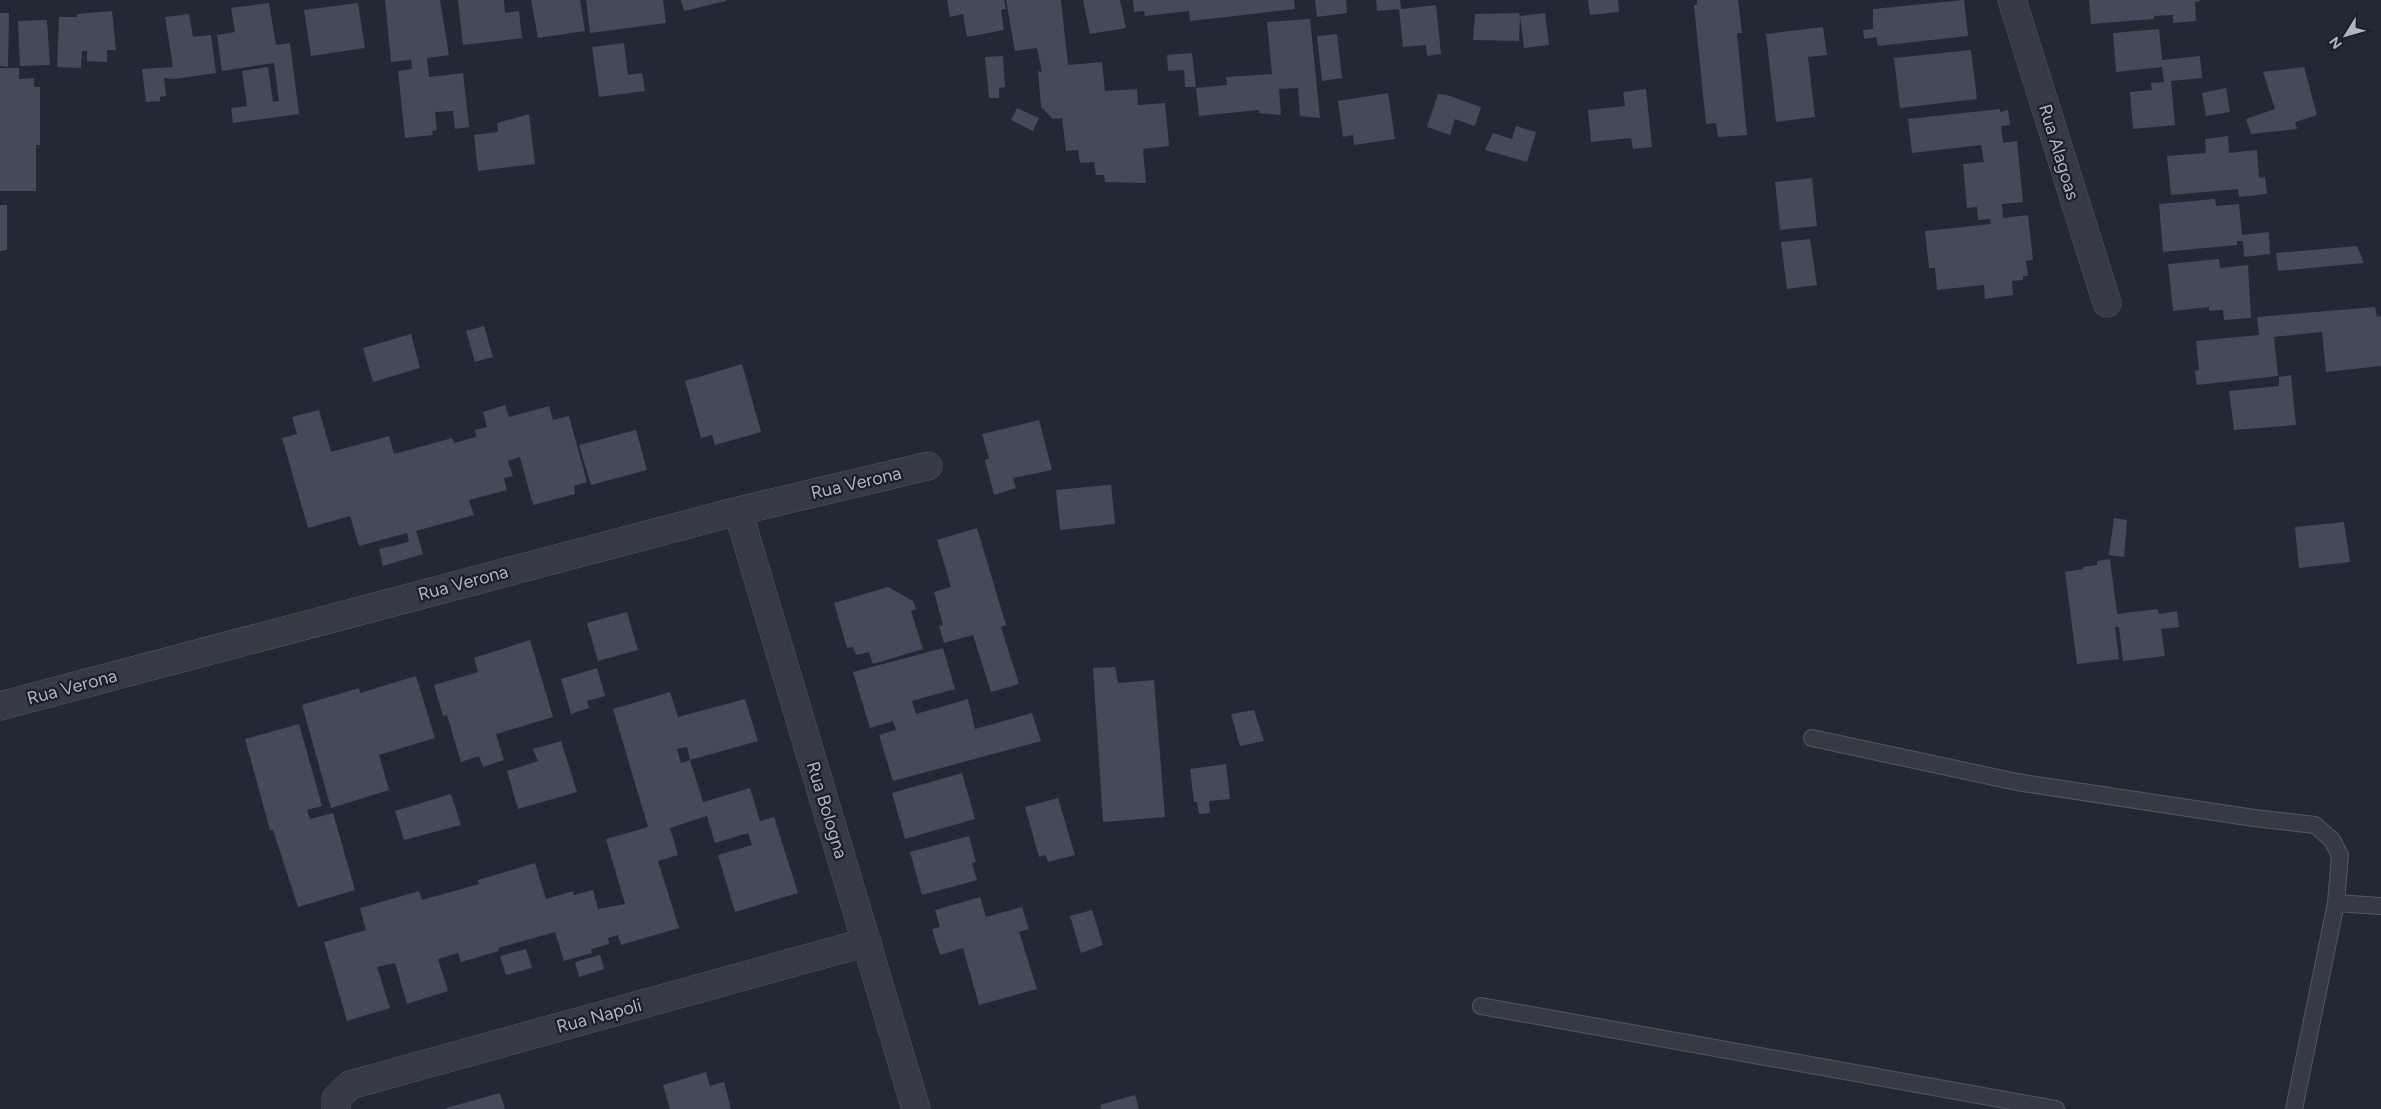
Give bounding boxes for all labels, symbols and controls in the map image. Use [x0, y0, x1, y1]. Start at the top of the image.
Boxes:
north arrow [2321, 10, 2371, 60]
text: N [2326, 33, 2346, 52]
street label: Rua Alagoas [2034, 102, 2084, 202]
street label: Rua Verona [809, 462, 903, 504]
street label: Rua Verona [416, 560, 510, 606]
street label: Rua Verona [25, 664, 119, 710]
street label: Rua Bologna [802, 759, 852, 861]
street label: Rua Napoli [554, 994, 644, 1038]

